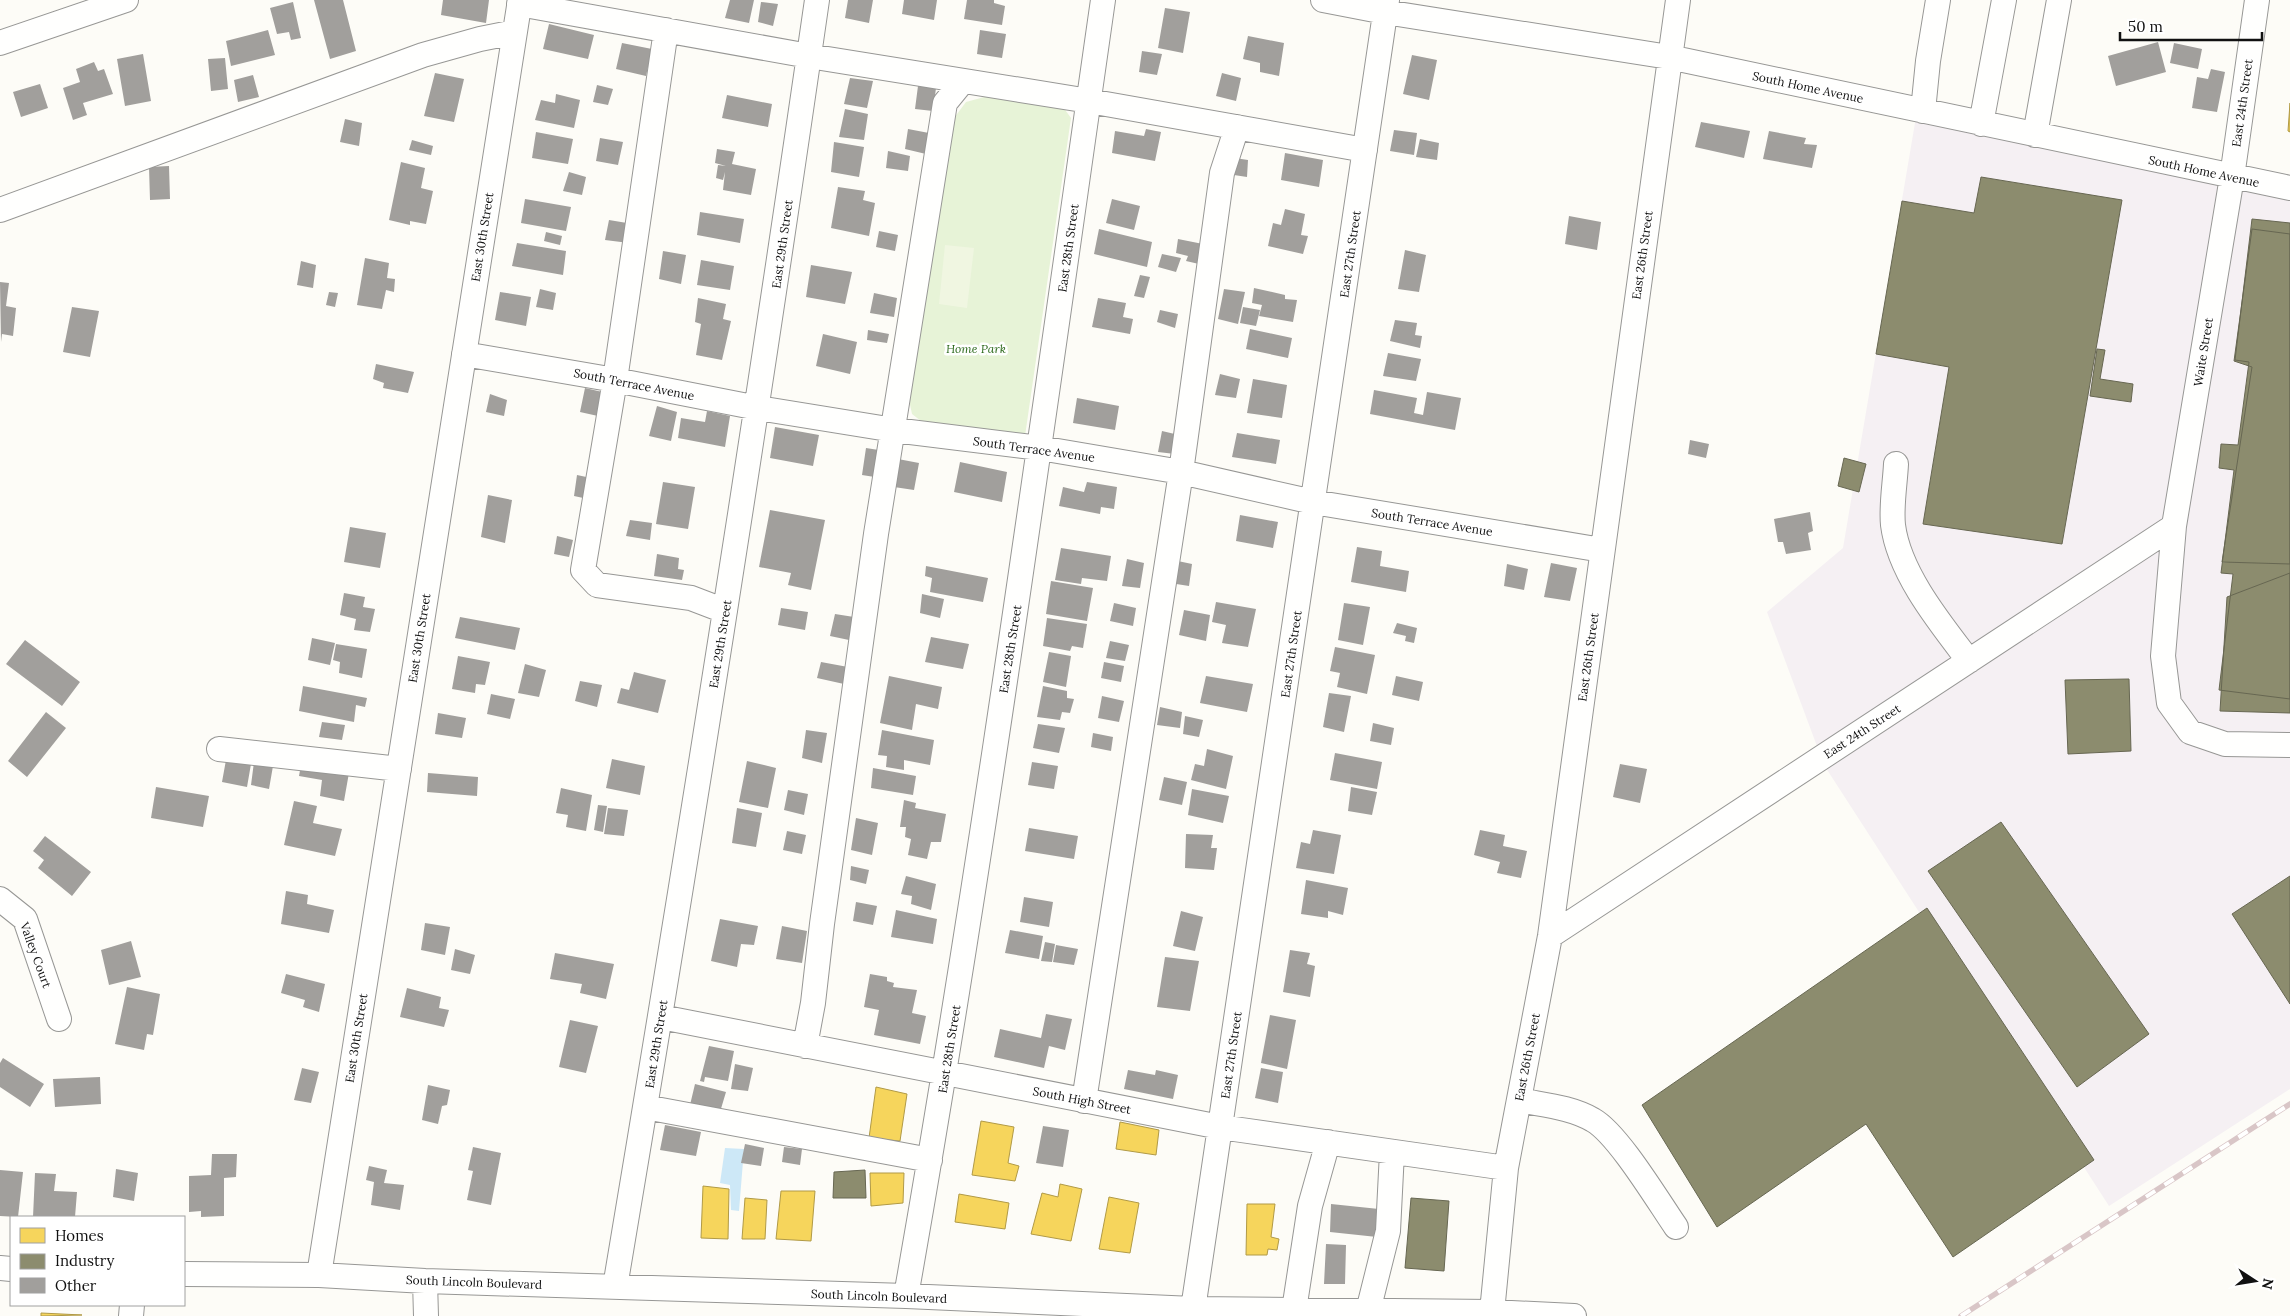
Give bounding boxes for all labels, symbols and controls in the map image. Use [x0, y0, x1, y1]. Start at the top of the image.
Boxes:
scale bar [2120, 10, 2262, 42]
text: 50 m [2128, 17, 2163, 36]
street label: East 24th Street [2228, 58, 2256, 148]
street label: South Home Avenue [1751, 68, 1865, 106]
street label: South Home Avenue [2147, 152, 2261, 190]
street label: East 30th Street [468, 191, 497, 283]
street label: East 29th Street [768, 198, 796, 289]
street label: East 28th Street [1054, 202, 1082, 293]
street label: East 27th Street [1336, 209, 1364, 299]
street label: East 26th Street [1628, 209, 1656, 300]
street label: Waite Street [2190, 316, 2216, 388]
park label: Home Park [946, 341, 1006, 356]
street label: South Terrace Avenue [572, 365, 696, 403]
street label: South Terrace Avenue [972, 433, 1096, 465]
street label: South Terrace Avenue [1370, 505, 1494, 539]
street label: East 30th Street [405, 592, 434, 684]
street label: East 29th Street [706, 598, 734, 689]
street label: East 28th Street [996, 603, 1024, 694]
street label: East 27th Street [1277, 609, 1305, 699]
street label: East 26th Street [1574, 611, 1602, 702]
street label: East 24th Street [1821, 700, 1904, 761]
street label: Valley Court [17, 919, 55, 990]
street label: East 30th Street [342, 992, 371, 1084]
street label: East 29th Street [642, 998, 670, 1089]
street label: East 28th Street [935, 1003, 963, 1094]
street label: East 27th Street [1217, 1010, 1245, 1100]
street label: East 26th Street [1511, 1011, 1543, 1102]
street label: South High Street [1032, 1083, 1133, 1117]
legend [10, 1216, 185, 1306]
text: Homes [55, 1226, 104, 1245]
text: Industry [55, 1251, 114, 1270]
north arrow [2230, 1256, 2280, 1306]
street label: South Lincoln Boulevard [406, 1272, 542, 1292]
text: Other [55, 1276, 97, 1295]
text: N [2258, 1277, 2278, 1291]
street label: South Lincoln Boulevard [811, 1286, 947, 1306]

